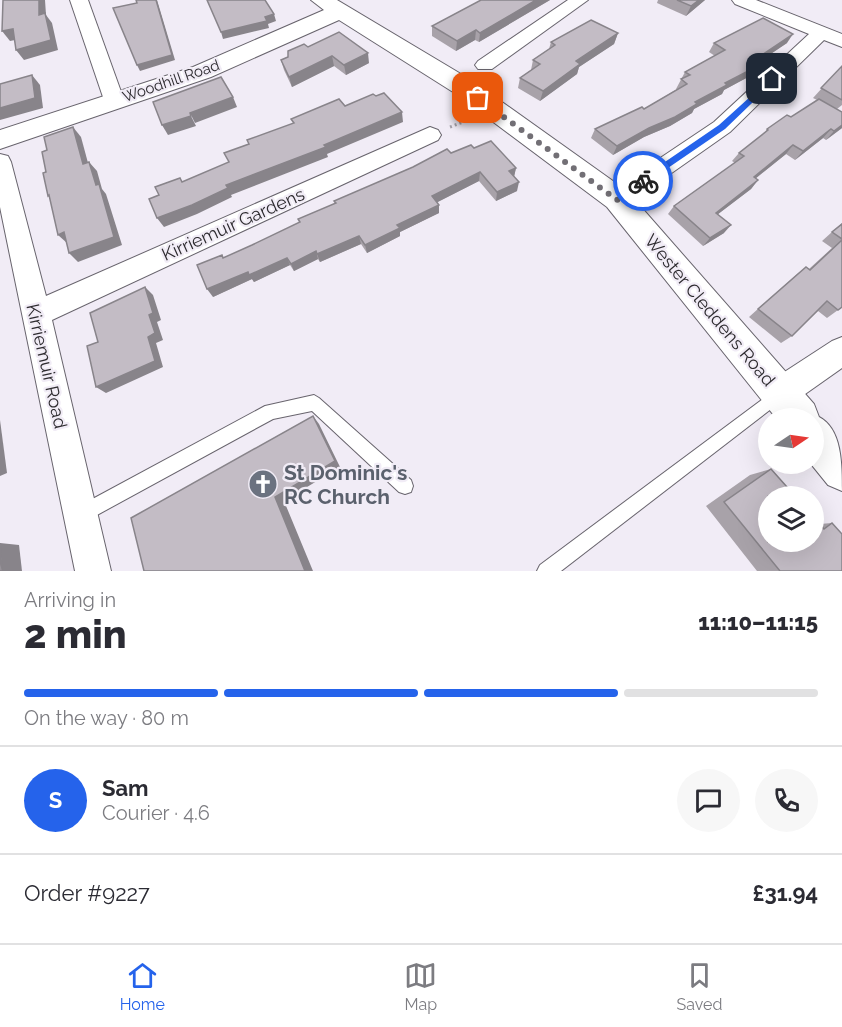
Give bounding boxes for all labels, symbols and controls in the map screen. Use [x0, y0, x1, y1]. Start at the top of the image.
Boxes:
pin [746, 53, 797, 104]
street label: Woodhill Road [120, 56, 222, 106]
icon: home [755, 62, 788, 95]
pin [452, 72, 503, 123]
icon: bag [461, 81, 494, 114]
courier [613, 151, 673, 211]
icon: bike [627, 165, 660, 198]
street label: Kirriemuir Gardens [158, 183, 308, 265]
street label: Wester Cleddens Road [640, 230, 780, 390]
street label: Kirriemuir Road [22, 302, 72, 430]
north arrow [758, 408, 824, 474]
map controls [758, 408, 824, 552]
place label: St Dominic's RC Church [284, 460, 407, 509]
church icon: St Dominic's RC Church [247, 468, 279, 500]
button: layers [758, 486, 824, 552]
text: Arriving in [24, 588, 116, 612]
text: 11:10–11:15 [698, 609, 818, 635]
text: 2 min [24, 611, 127, 657]
text: On the way · 80 m [24, 706, 189, 730]
button: chat [677, 769, 740, 832]
button: phone [755, 769, 818, 832]
text: Sam [102, 775, 149, 801]
text: S [49, 787, 62, 813]
text: Courier · 4.6 [102, 801, 210, 825]
text: Order #9227 [24, 880, 150, 906]
text: £31.94 [752, 880, 818, 906]
tab: Home [120, 959, 165, 1014]
tab: Map [404, 959, 437, 1014]
tab: Saved [677, 959, 722, 1014]

